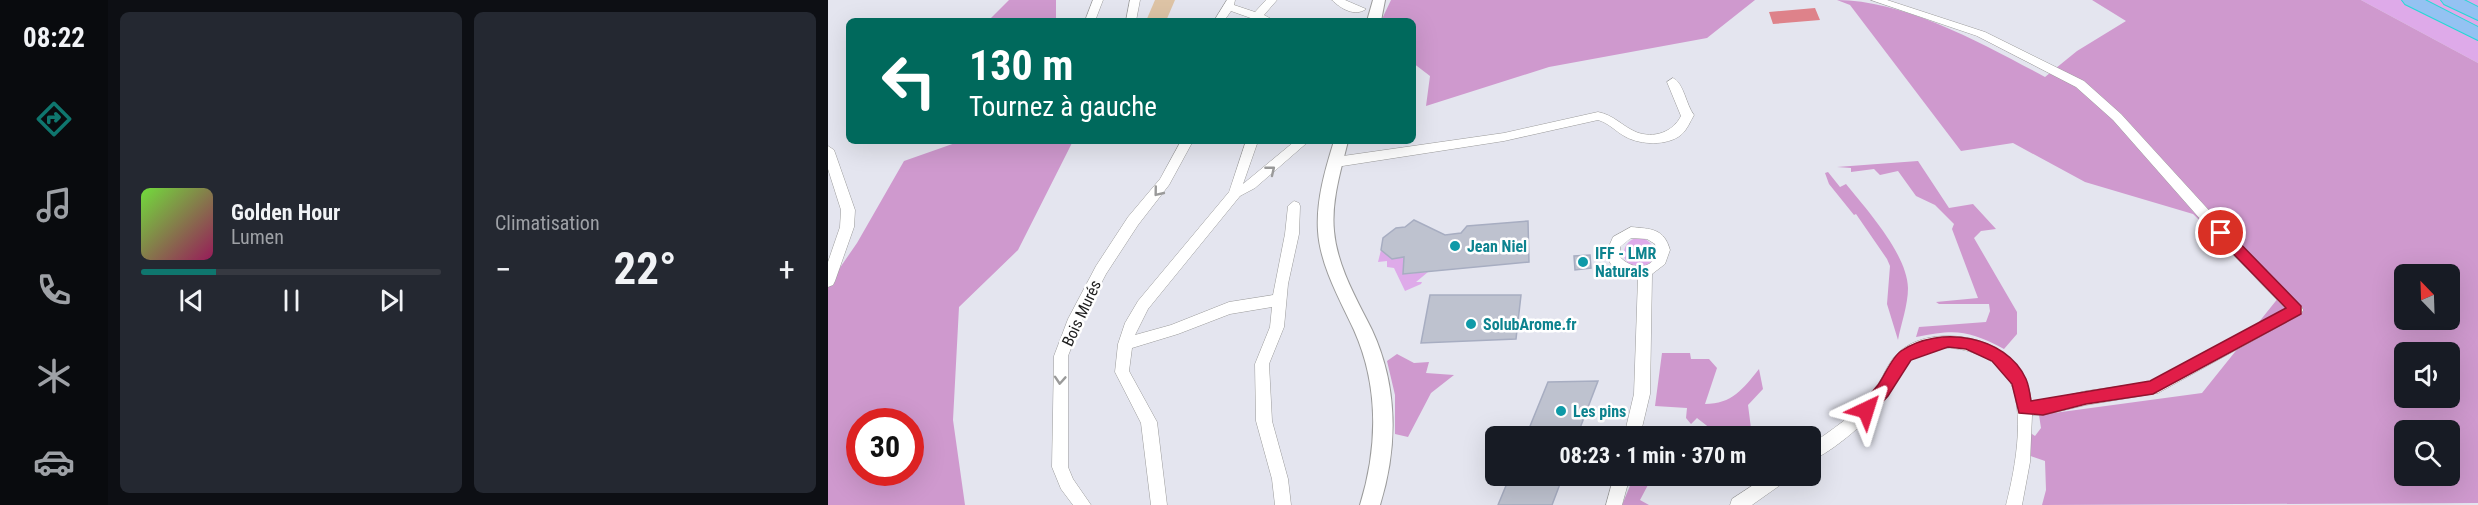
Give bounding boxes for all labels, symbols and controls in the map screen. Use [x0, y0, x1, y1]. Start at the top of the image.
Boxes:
text: 08:22 [23, 22, 85, 54]
text: 130 m [969, 41, 1074, 90]
icon: left [870, 42, 948, 120]
text: Tournez à gauche [969, 91, 1157, 123]
icon: directions [33, 98, 75, 140]
one-way arrow [1264, 166, 1275, 177]
icon: music [33, 184, 75, 226]
one-way arrow [1154, 185, 1165, 196]
text: Golden Hour [231, 200, 340, 225]
pin [2195, 207, 2246, 258]
text: Climatisation [495, 211, 600, 235]
icon: arrive [2204, 216, 2237, 249]
text: Lumen [231, 225, 284, 249]
place label: Jean Niel [1467, 237, 1527, 256]
marker: Jean Niel [1448, 239, 1462, 253]
text: 22° [614, 242, 677, 295]
place label: IFF - LMR Naturals [1595, 244, 1656, 281]
text: − [495, 250, 512, 289]
text: + [779, 250, 795, 289]
marker: IFF - LMR Naturals [1576, 255, 1590, 269]
north arrow [2394, 264, 2460, 330]
map controls [2394, 264, 2460, 486]
icon: phone [33, 269, 75, 311]
street label: Bois Murés [1058, 277, 1105, 349]
icon: previous [175, 284, 208, 317]
icon: pause [275, 284, 308, 317]
icon: next [375, 284, 408, 317]
place label: SolubArome.fr [1483, 315, 1577, 334]
marker: SolubArome.fr [1464, 317, 1478, 331]
button: sound [2394, 342, 2460, 408]
icon: climate [33, 355, 75, 397]
one-way arrow [1053, 376, 1066, 385]
position arrow [1834, 378, 1898, 442]
place label: Les pins [1573, 402, 1626, 421]
marker: Les pins [1554, 404, 1568, 418]
speed limit sign: 30 [846, 408, 924, 486]
button: search [2394, 420, 2460, 486]
icon: car [33, 441, 75, 483]
text: 08:23 · 1 min · 370 m [1560, 443, 1746, 468]

